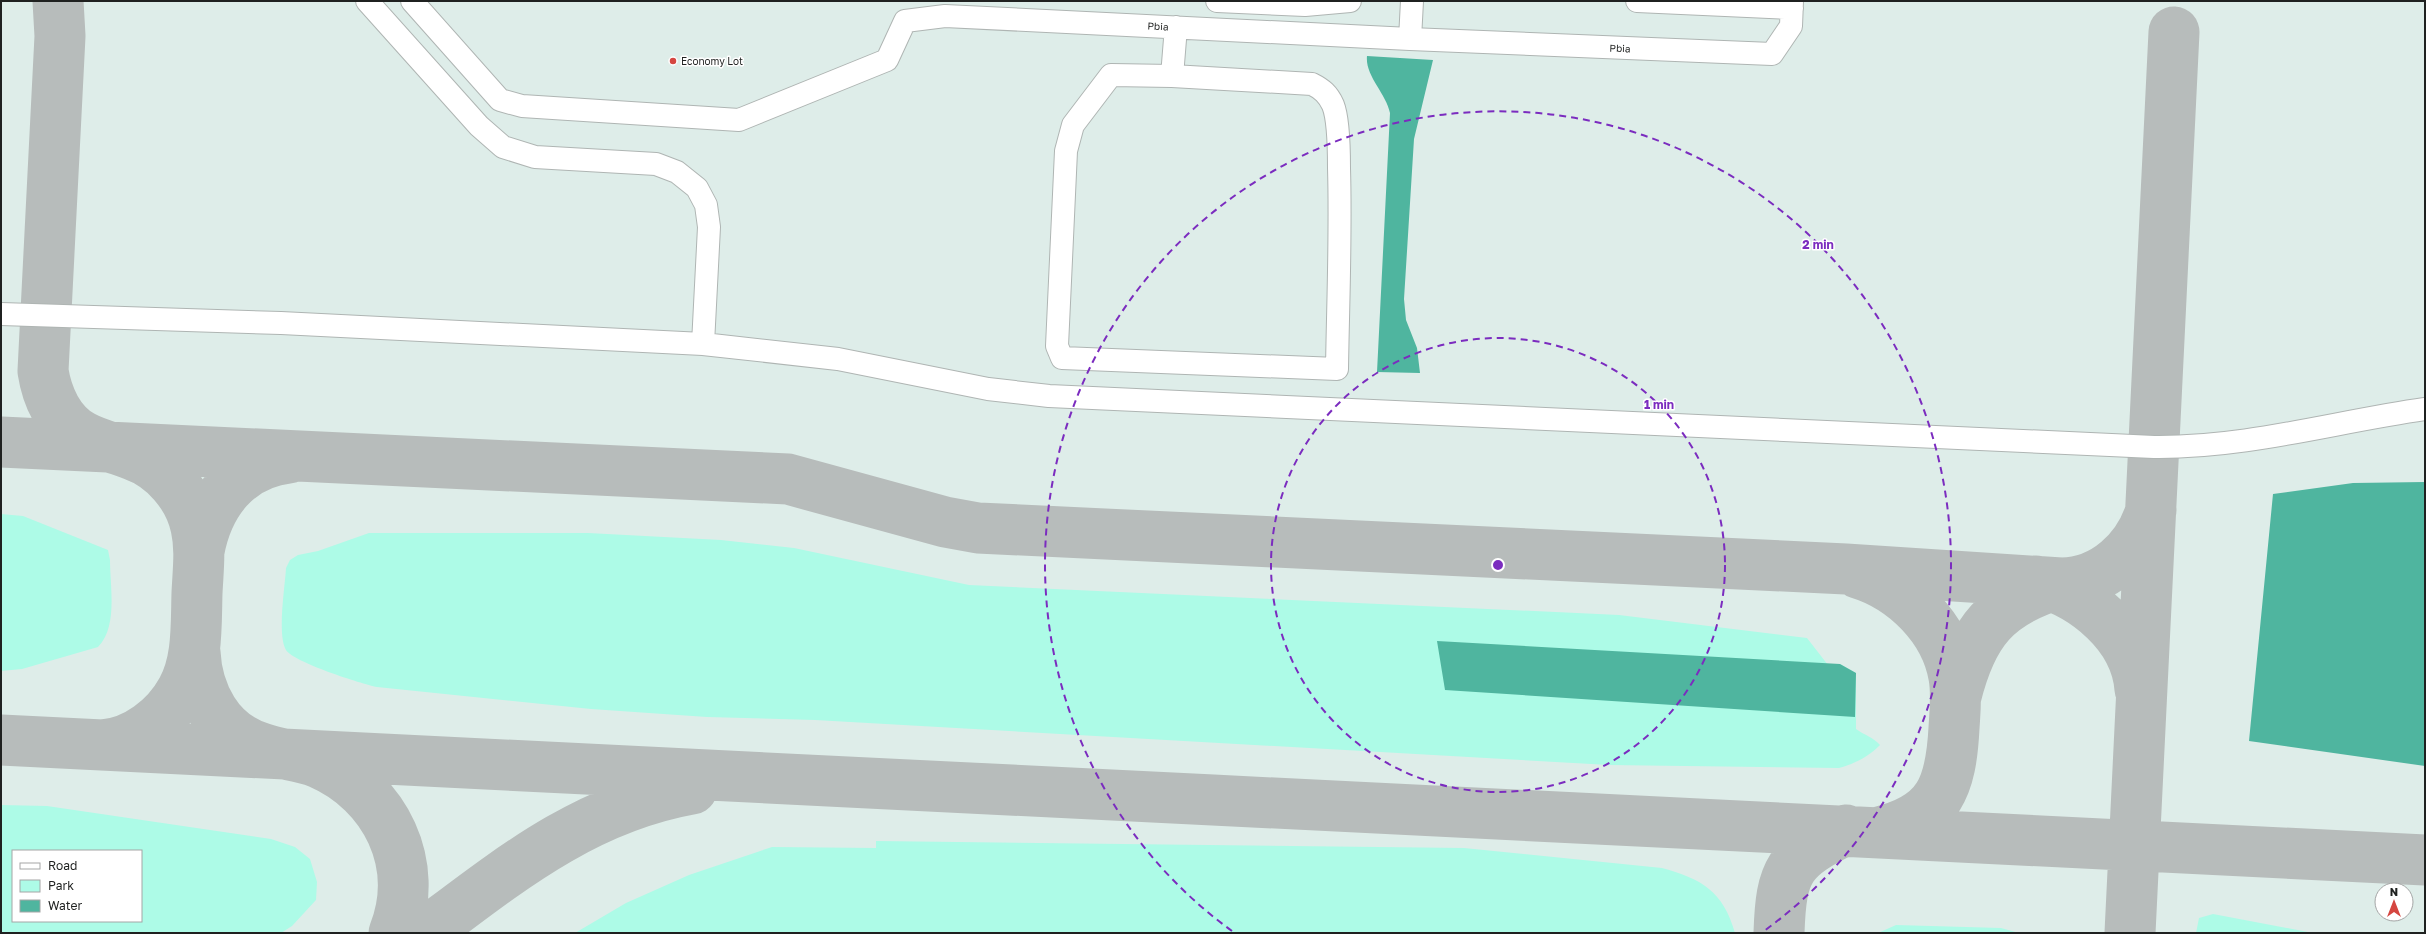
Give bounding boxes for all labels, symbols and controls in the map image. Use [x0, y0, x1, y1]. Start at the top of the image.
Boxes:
street label: Pbia [1147, 19, 1169, 33]
street label: Pbia [1609, 42, 1631, 54]
place label: Economy Lot [681, 55, 743, 67]
marker: Economy Lot [668, 56, 678, 66]
text: 2 min [1802, 237, 1834, 252]
text: 1 min [1644, 397, 1674, 412]
centre of rings [1491, 558, 1505, 572]
legend [12, 850, 142, 922]
text: Road [48, 858, 77, 873]
text: Park [48, 878, 74, 893]
north arrow [2374, 882, 2414, 922]
text: N [2390, 885, 2398, 898]
text: Water [48, 898, 82, 913]

